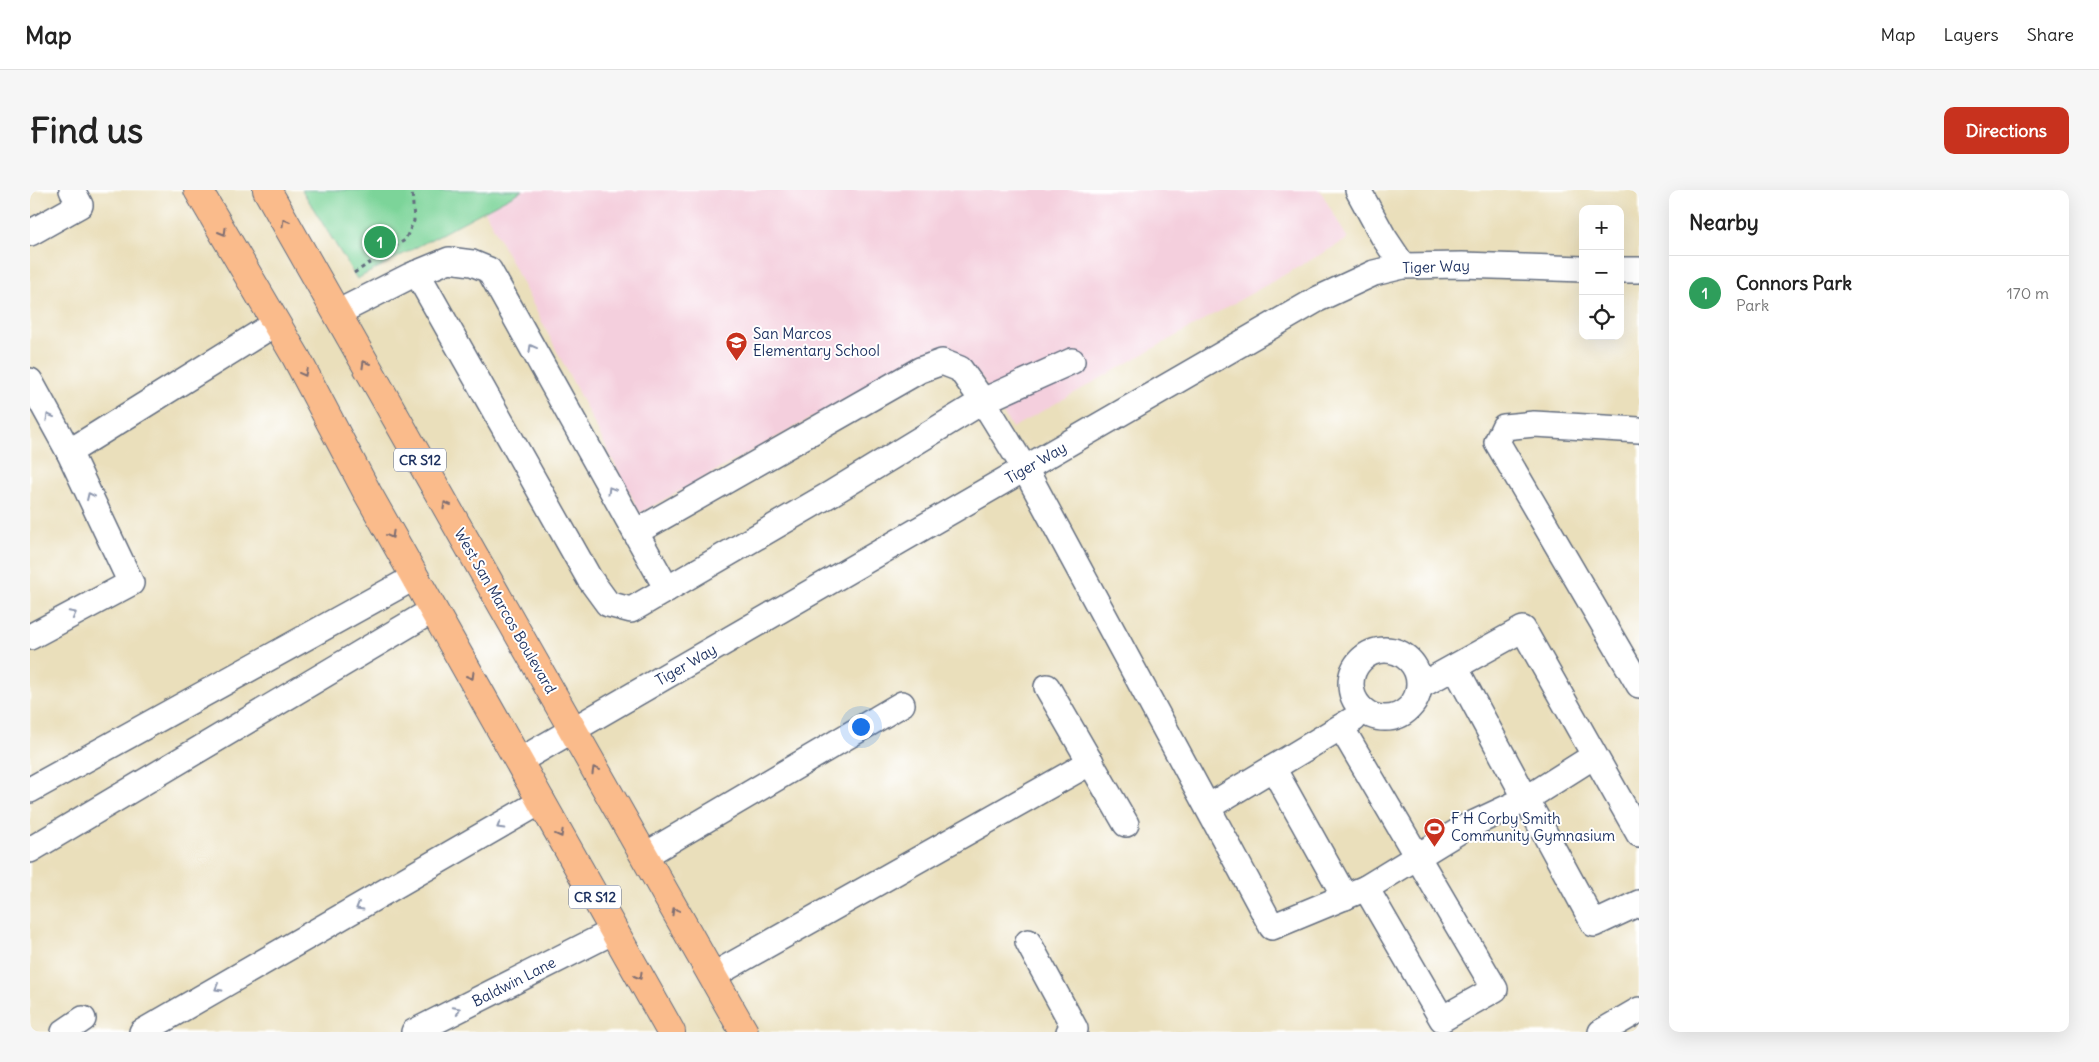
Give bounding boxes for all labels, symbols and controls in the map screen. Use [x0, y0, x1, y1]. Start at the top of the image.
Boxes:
text: Map [25, 20, 72, 50]
text: Map [1880, 23, 1915, 46]
text: Layers [1943, 23, 1999, 46]
text: Share [2027, 23, 2074, 46]
button: Directions [1944, 107, 2069, 154]
text: Find us [30, 108, 143, 152]
map controls [1579, 205, 1624, 340]
button: + [1579, 205, 1624, 250]
text: Nearby [1689, 209, 1759, 236]
one-way arrow [282, 219, 292, 228]
pin: 1 [364, 223, 396, 261]
one-way arrow [217, 227, 227, 236]
button: − [1579, 250, 1624, 295]
street label: Tiger Way [1402, 256, 1470, 277]
text: Connors Park [1736, 271, 1852, 295]
text: 1 [1702, 283, 1708, 303]
text: 170 m [2006, 283, 2049, 303]
button: locate [1579, 295, 1624, 340]
text: Park [1736, 295, 1769, 315]
place label: San Marcos Elementary School [753, 324, 880, 360]
school or university icon: San Marcos Elementary School [725, 331, 749, 362]
one-way arrow [528, 345, 538, 354]
one-way arrow [362, 360, 372, 369]
one-way arrow [298, 367, 308, 376]
one-way arrow [46, 413, 56, 422]
street label: Tiger Way [1002, 437, 1070, 488]
road number: CR S12 [394, 448, 446, 472]
one-way arrow [607, 487, 617, 496]
one-way arrow [85, 492, 96, 501]
one-way arrow [442, 502, 452, 511]
street label: West San Marcos Boulevard [450, 525, 561, 697]
one-way arrow [385, 529, 395, 538]
one-way arrow [68, 610, 77, 620]
street label: Tiger Way [652, 639, 720, 690]
one-way arrow [465, 670, 475, 679]
your location [848, 714, 874, 740]
one-way arrow [591, 766, 601, 775]
place label: F H Corby Smith Community Gymnasium [1451, 809, 1615, 845]
sports icon: F H Corby Smith Community Gymnasium [1423, 816, 1447, 847]
one-way arrow [496, 819, 505, 829]
one-way arrow [554, 828, 564, 837]
road number: CR S12 [569, 886, 621, 909]
one-way arrow [355, 900, 364, 910]
one-way arrow [671, 908, 681, 917]
street label: Baldwin Lane [469, 952, 559, 1011]
one-way arrow [633, 970, 643, 979]
one-way arrow [214, 982, 223, 992]
one-way arrow [452, 1006, 461, 1016]

